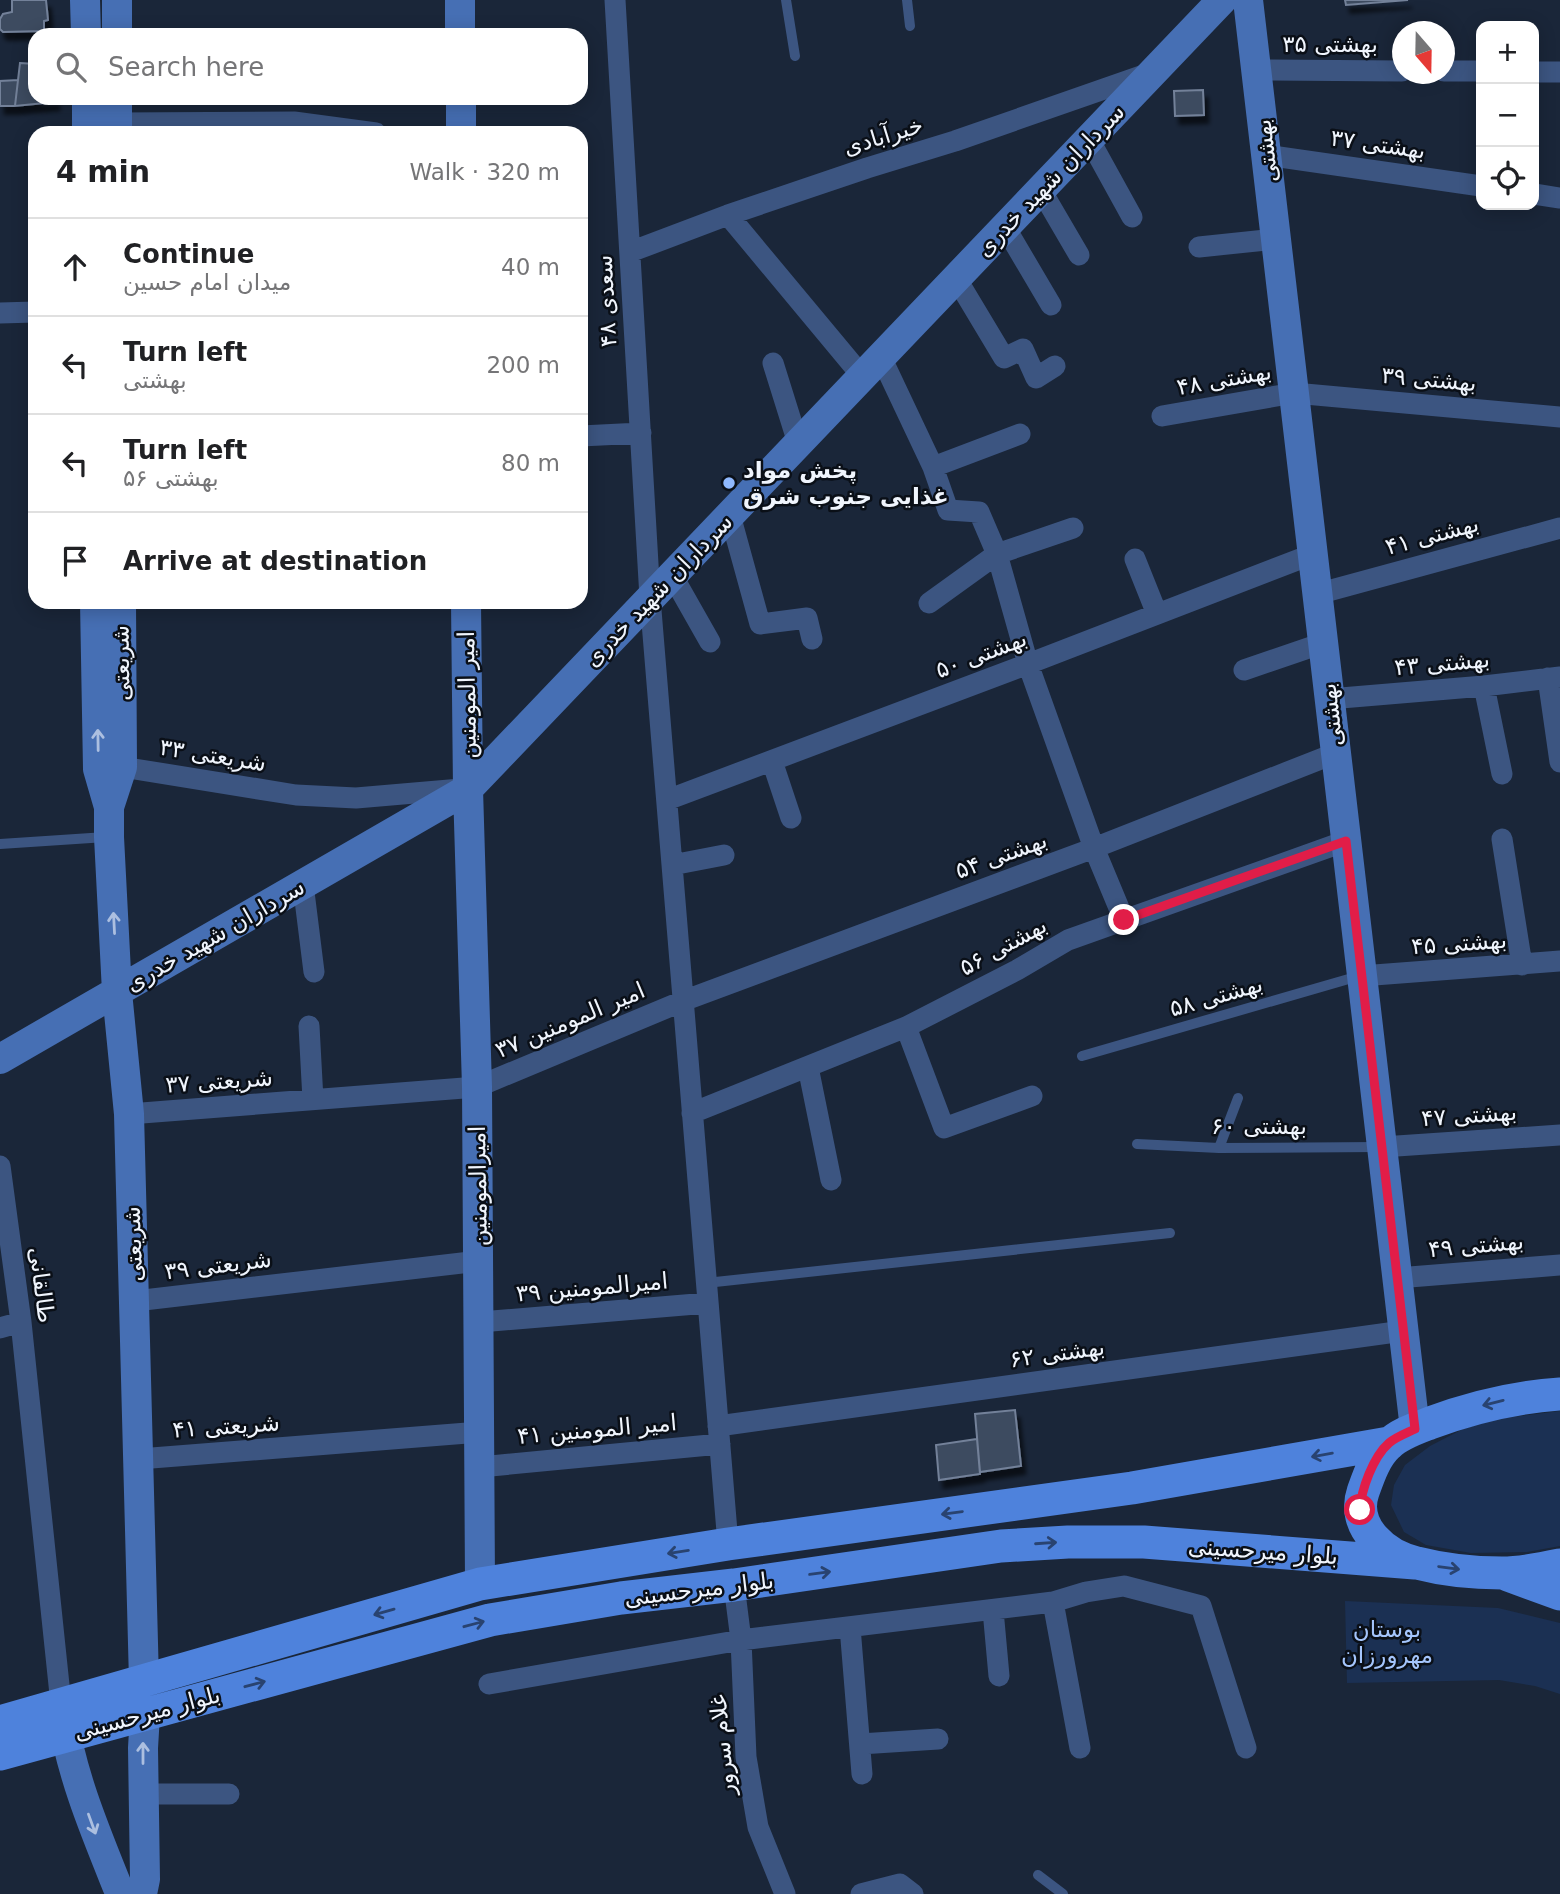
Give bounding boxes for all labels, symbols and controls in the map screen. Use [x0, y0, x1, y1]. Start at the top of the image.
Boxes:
north arrow [1392, 21, 1455, 84]
map controls [1476, 21, 1539, 210]
button: + [1476, 21, 1539, 84]
search box [28, 28, 588, 105]
street label: بهشتی ۳۵ [1282, 31, 1378, 58]
icon: search [52, 48, 90, 86]
text: Search here [108, 52, 264, 82]
button: − [1476, 84, 1539, 147]
street label: سرداران شهید خدری [971, 98, 1130, 262]
street label: خیرآبادی [840, 111, 926, 161]
street label: بهشتی [1249, 118, 1284, 184]
street label: بهشتی ۳۷ [1329, 124, 1427, 165]
button: locate [1476, 147, 1539, 210]
text: 4 min [56, 154, 150, 189]
text: Walk · 320 m [409, 159, 560, 185]
text: Continue [123, 239, 254, 269]
icon: ahead [56, 248, 94, 286]
text: 40 m [501, 254, 560, 280]
street label: سعدی ۴۸ [591, 254, 621, 348]
text: میدان امام حسین [123, 269, 291, 295]
text: Turn left [123, 337, 247, 367]
icon: left [56, 346, 94, 384]
text: 200 m [486, 352, 560, 378]
street label: بهشتی ۴۸ [1175, 358, 1274, 401]
street label: بهشتی ۳۹ [1380, 362, 1478, 397]
text: بهشتی [123, 367, 187, 393]
text: Turn left [123, 435, 247, 465]
icon: left [56, 444, 94, 482]
text: 80 m [501, 450, 560, 476]
place label: پخش مواد غذایی جنوب شرق [743, 457, 949, 510]
text: بهشتی ۵۶ [123, 465, 219, 491]
marker: پخش مواد غذایی جنوب شرق [721, 475, 737, 491]
street label: سرداران شهید خدری [579, 508, 738, 672]
street label: بهشتی ۴۱ [1382, 510, 1482, 561]
icon: arrive [56, 542, 94, 580]
text: Arrive at destination [123, 546, 427, 576]
street label: شریعتی [107, 625, 136, 701]
street label: بهشتی ۵۰ [932, 625, 1031, 684]
street label: امیر المومنین [453, 631, 482, 759]
street label: بهشتی ۴۳ [1393, 646, 1491, 681]
street label: بهشتی [1314, 682, 1349, 748]
one-way arrow [91, 729, 104, 752]
street label: شریعتی ۳۳ [158, 734, 268, 777]
street label: بهشتی ۵۴ [952, 826, 1051, 885]
street label: سرداران شهید خدری [121, 873, 309, 998]
route end [1108, 904, 1139, 935]
street label: بهشتی ۵۶ [955, 911, 1052, 981]
one-way arrow [107, 912, 120, 935]
street label: بهشتی ۴۵ [1410, 927, 1508, 960]
street label: بهشتی ۵۸ [1166, 970, 1266, 1023]
street label: امیر المومنین ۳۷ [491, 977, 649, 1064]
street label: شریعتی ۳۷ [164, 1064, 274, 1099]
street label: بهشتی ۴۷ [1420, 1099, 1518, 1132]
street label: بهشتی ۶۰ [1211, 1113, 1307, 1140]
street label: امیرالمومنین [464, 1125, 493, 1247]
street label: شریعتی [119, 1206, 148, 1282]
street label: بهشتی ۴۹ [1427, 1228, 1525, 1263]
street label: طالقانی [24, 1245, 60, 1325]
street label: شریعتی ۳۹ [163, 1246, 273, 1285]
street label: امیرالمومنین ۳۹ [515, 1267, 669, 1308]
street label: بهشتی ۶۲ [1008, 1333, 1106, 1374]
one-way arrow [1482, 1398, 1504, 1411]
street label: شریعتی ۴۱ [171, 1409, 281, 1444]
street label: امیر المومنین ۴۱ [516, 1409, 678, 1450]
one-way arrow [1311, 1449, 1334, 1462]
route start [1344, 1494, 1375, 1525]
one-way arrow [941, 1506, 964, 1519]
street label: بلوار میرحسینی [1187, 1533, 1339, 1570]
one-way arrow [1034, 1536, 1057, 1549]
one-way arrow [667, 1546, 690, 1559]
one-way arrow [1438, 1562, 1460, 1575]
one-way arrow [808, 1566, 831, 1579]
street label: بلوار میرحسینی [623, 1567, 775, 1612]
one-way arrow [373, 1607, 395, 1620]
park label: بوستان مهرورزان [1341, 1616, 1433, 1669]
one-way arrow [463, 1617, 485, 1630]
one-way arrow [243, 1677, 266, 1690]
street label: بلوار میرحسینی [71, 1681, 223, 1746]
street label: غلام سرور [705, 1693, 740, 1798]
one-way arrow [137, 1741, 150, 1764]
one-way arrow [87, 1812, 100, 1834]

